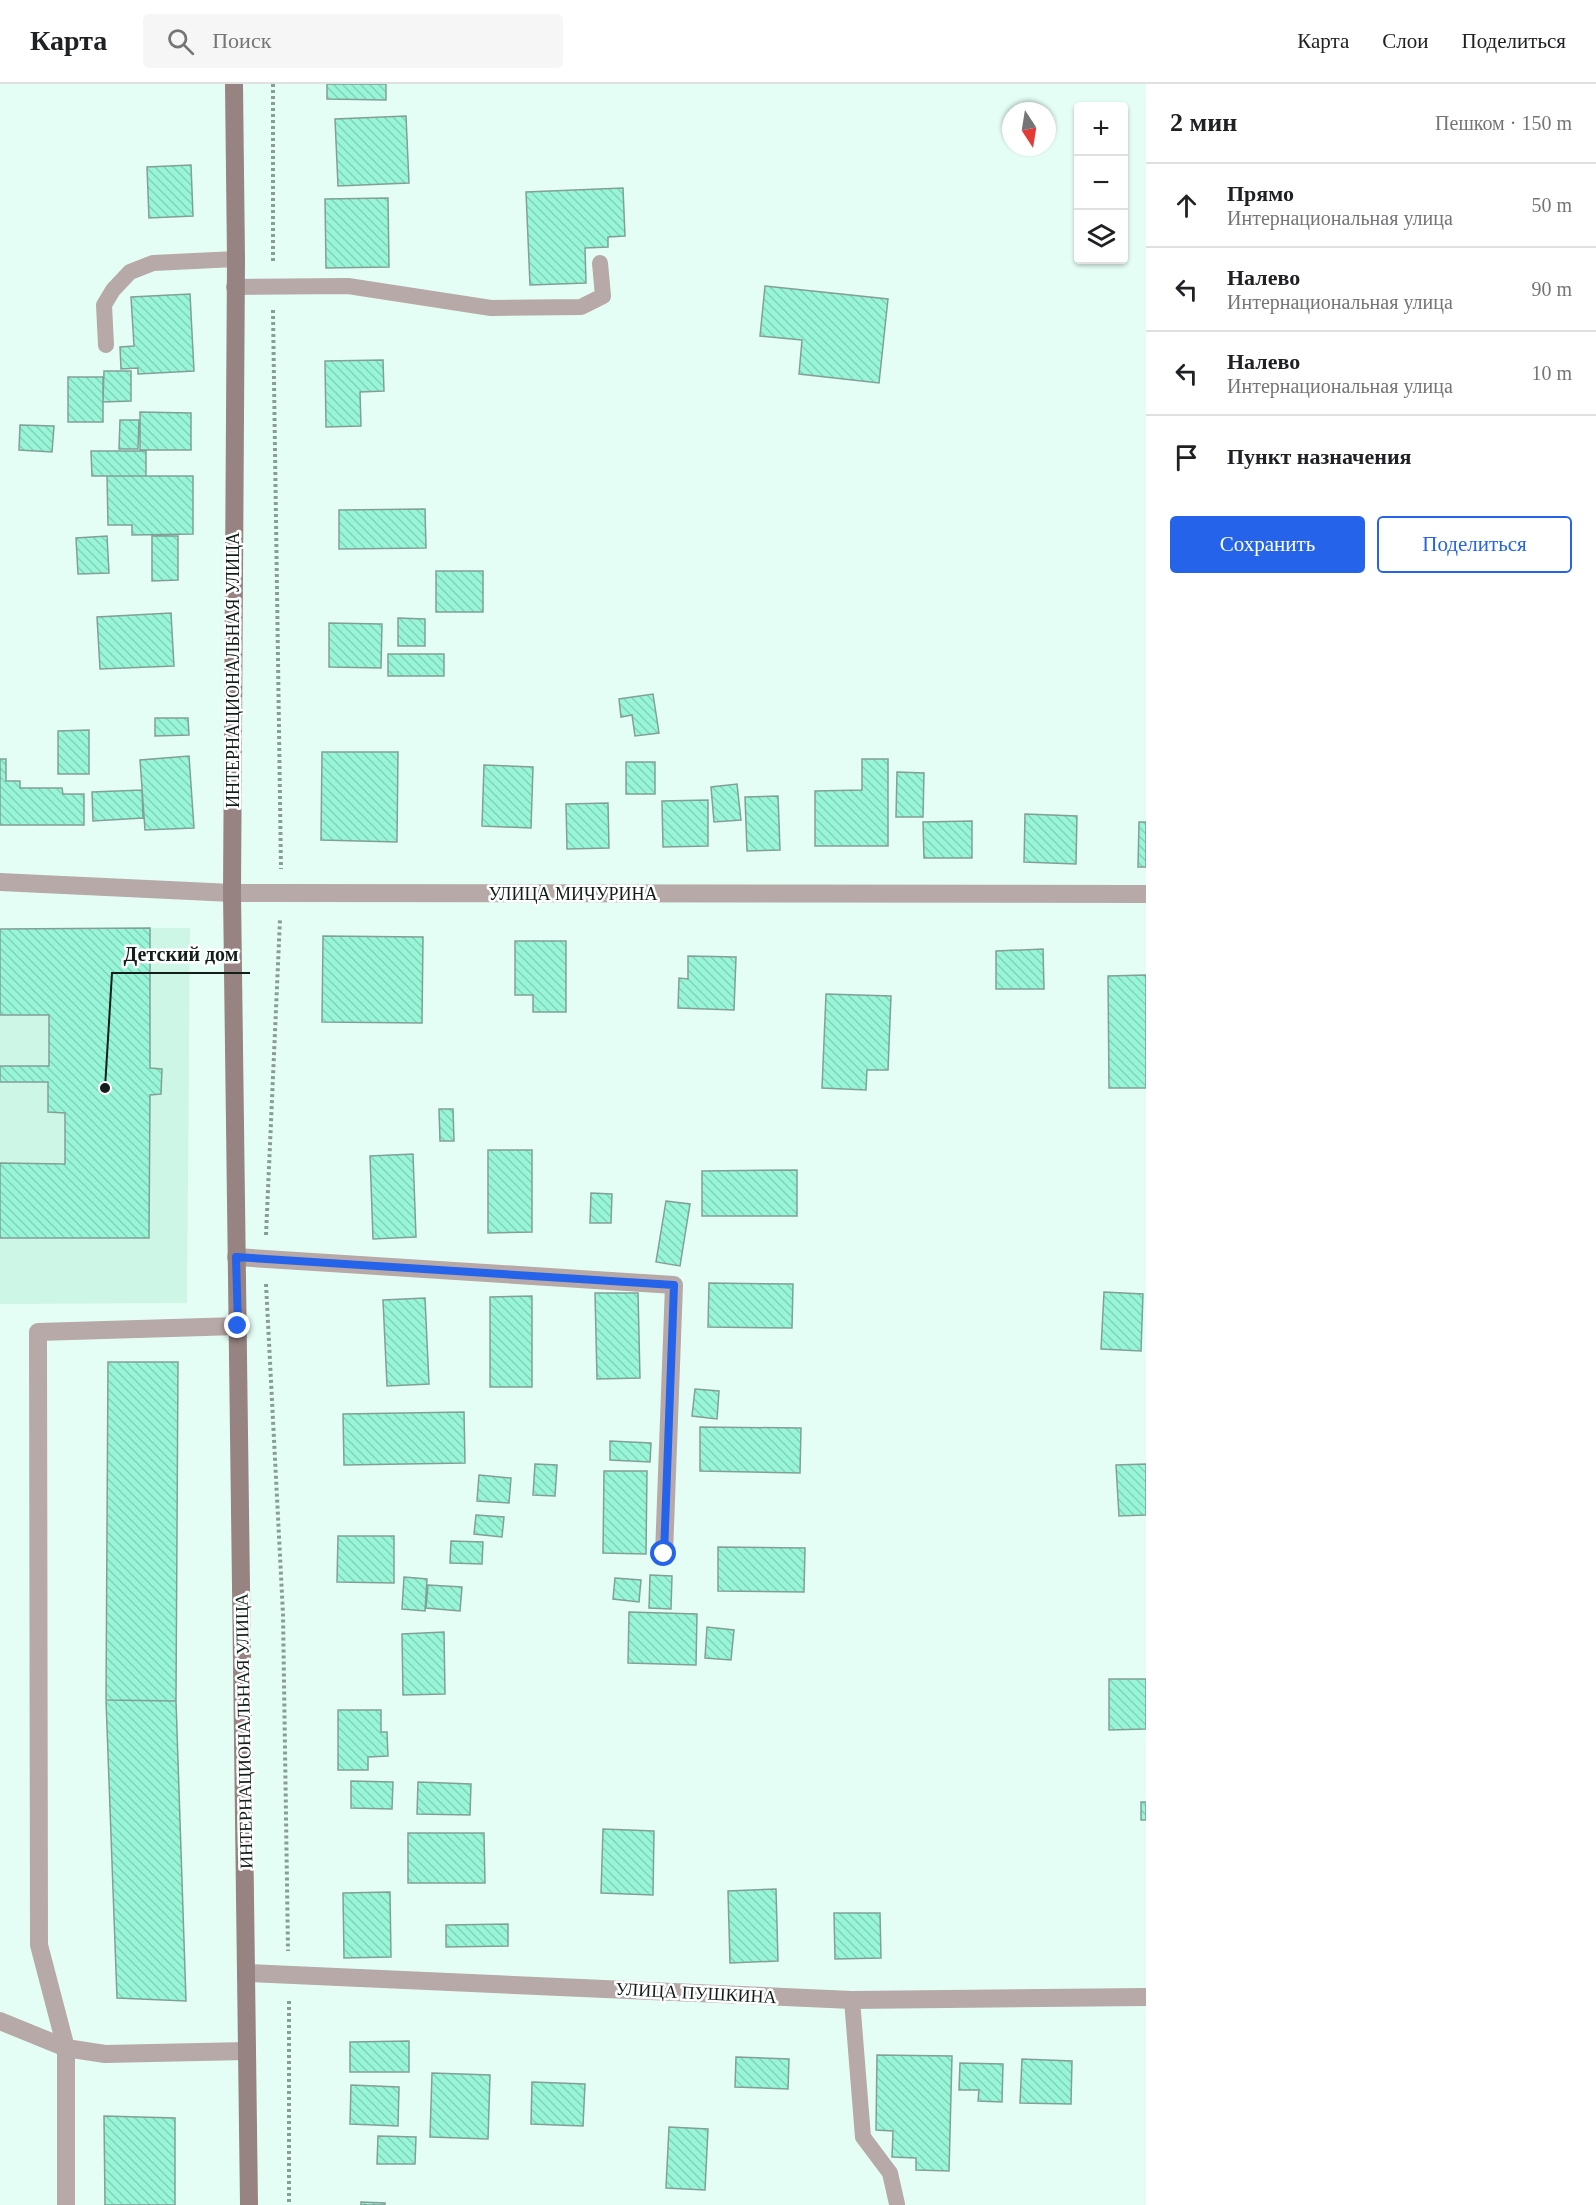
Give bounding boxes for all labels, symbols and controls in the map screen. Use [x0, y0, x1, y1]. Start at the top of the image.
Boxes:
search box [143, 14, 563, 68]
text: Карта [30, 25, 107, 56]
icon: search [164, 25, 197, 58]
text: Поиск [212, 28, 271, 53]
text: Карта [1297, 29, 1349, 53]
text: Слои [1382, 29, 1428, 53]
text: Поделиться [1461, 29, 1566, 53]
north arrow [1002, 102, 1056, 156]
map controls [1074, 102, 1128, 264]
button: + [1074, 102, 1128, 156]
text: 2 мин [1170, 108, 1237, 137]
text: Пешком · 150 m [1435, 112, 1572, 134]
button: − [1074, 156, 1128, 210]
text: Прямо [1227, 181, 1294, 206]
icon: ahead [1170, 189, 1203, 222]
text: 50 m [1531, 194, 1572, 216]
text: Интернациональная улица [1227, 207, 1453, 229]
button: layers [1074, 210, 1128, 264]
text: Налево [1227, 265, 1300, 290]
icon: left [1170, 273, 1203, 306]
text: 90 m [1531, 278, 1572, 300]
text: Интернациональная улица [1227, 291, 1453, 313]
text: Налево [1227, 349, 1300, 374]
icon: left [1170, 357, 1203, 390]
text: 10 m [1531, 362, 1572, 384]
text: Интернациональная улица [1227, 375, 1453, 397]
icon: arrive [1170, 441, 1203, 474]
text: Пункт назначения [1227, 444, 1412, 469]
button: Сохранить [1170, 516, 1365, 573]
button: Поделиться [1377, 516, 1572, 573]
street label: ИНТЕРНАЦИОНАЛЬНАЯ УЛИЦА [223, 532, 243, 808]
street label: УЛИЦА МИЧУРИНА [489, 884, 657, 904]
callout: Детский дом [112, 935, 250, 973]
text: Детский дом [124, 943, 238, 966]
route end [224, 1312, 250, 1338]
route start [650, 1540, 676, 1566]
street label: ИНТЕРНАЦИОНАЛЬНАЯ УЛИЦА [232, 1593, 256, 1869]
street label: УЛИЦА ПУШКИНА [615, 1979, 777, 2007]

